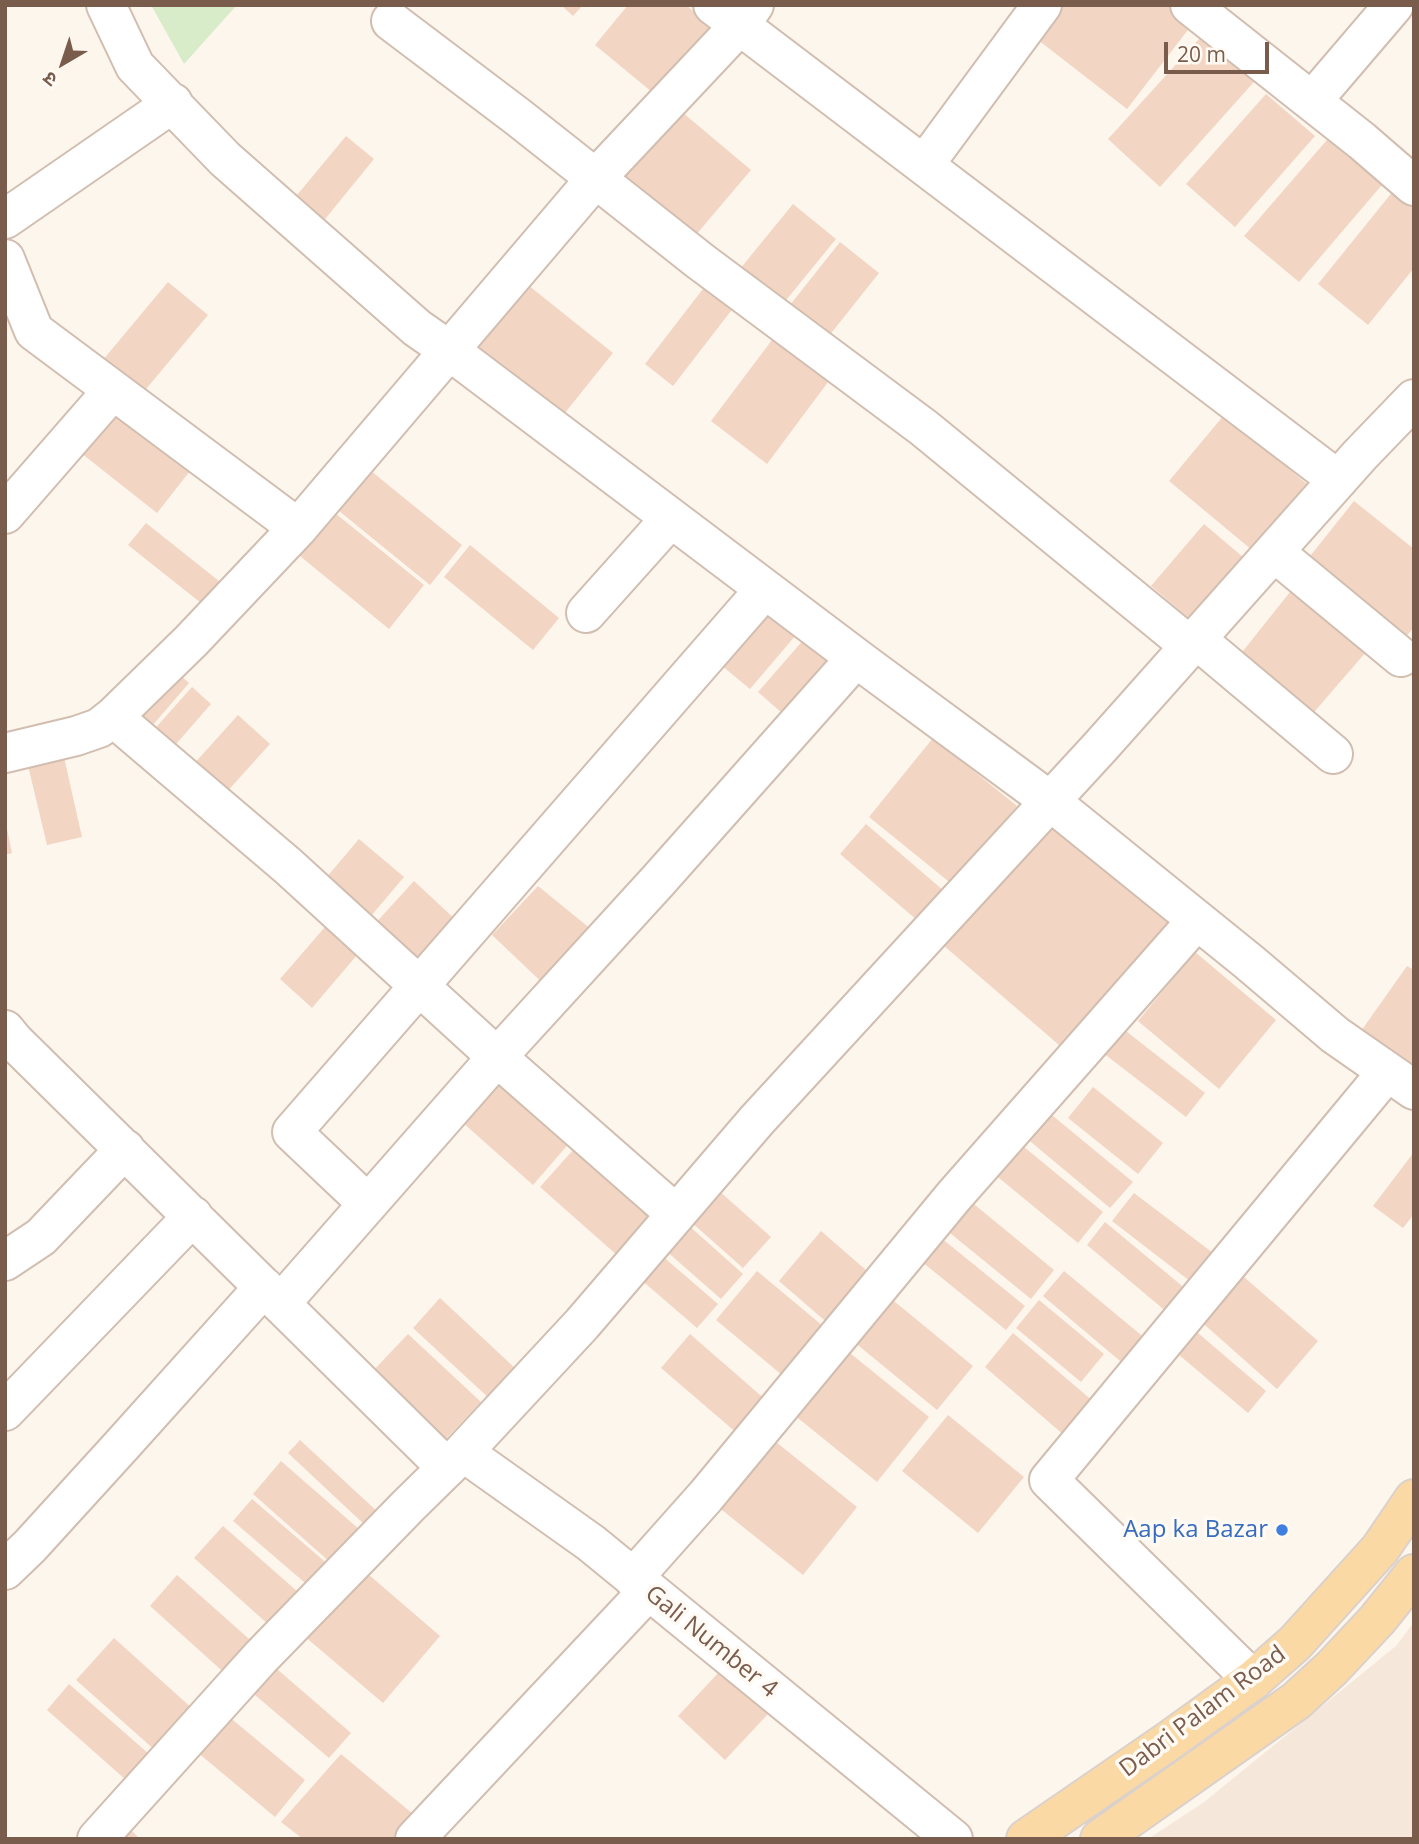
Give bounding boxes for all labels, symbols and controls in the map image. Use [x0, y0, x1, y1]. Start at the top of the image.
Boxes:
north arrow [28, 28, 98, 98]
scale bar [1167, 28, 1272, 72]
text: 20 m [1177, 40, 1226, 68]
text: उ [37, 66, 62, 93]
place label: Aap ka Bazar [1123, 1516, 1268, 1544]
marker: Aap ka Bazar [1274, 1522, 1290, 1538]
street label: Gali Number 4 [639, 1580, 783, 1704]
street label: Dabri Palam Road [1114, 1640, 1292, 1784]

